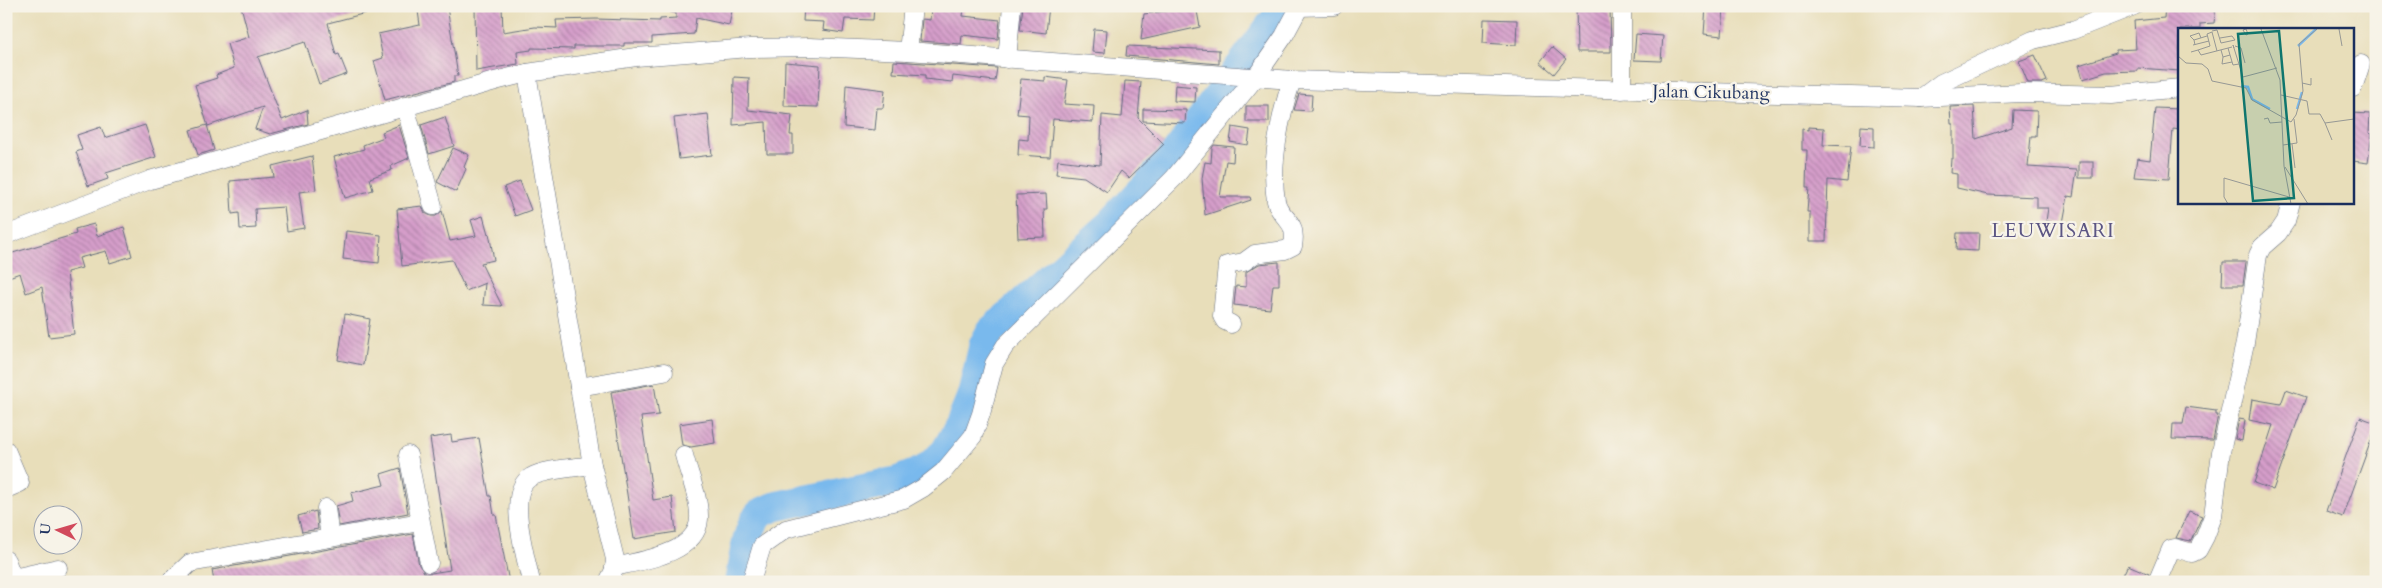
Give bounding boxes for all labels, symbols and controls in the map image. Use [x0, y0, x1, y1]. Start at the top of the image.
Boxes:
inset map [2178, 28, 2354, 204]
street label: Jalan Cikubang [1649, 79, 1771, 106]
district label: LEUWISARI [1991, 217, 2115, 244]
north arrow [32, 506, 82, 556]
text: U [36, 522, 56, 535]

